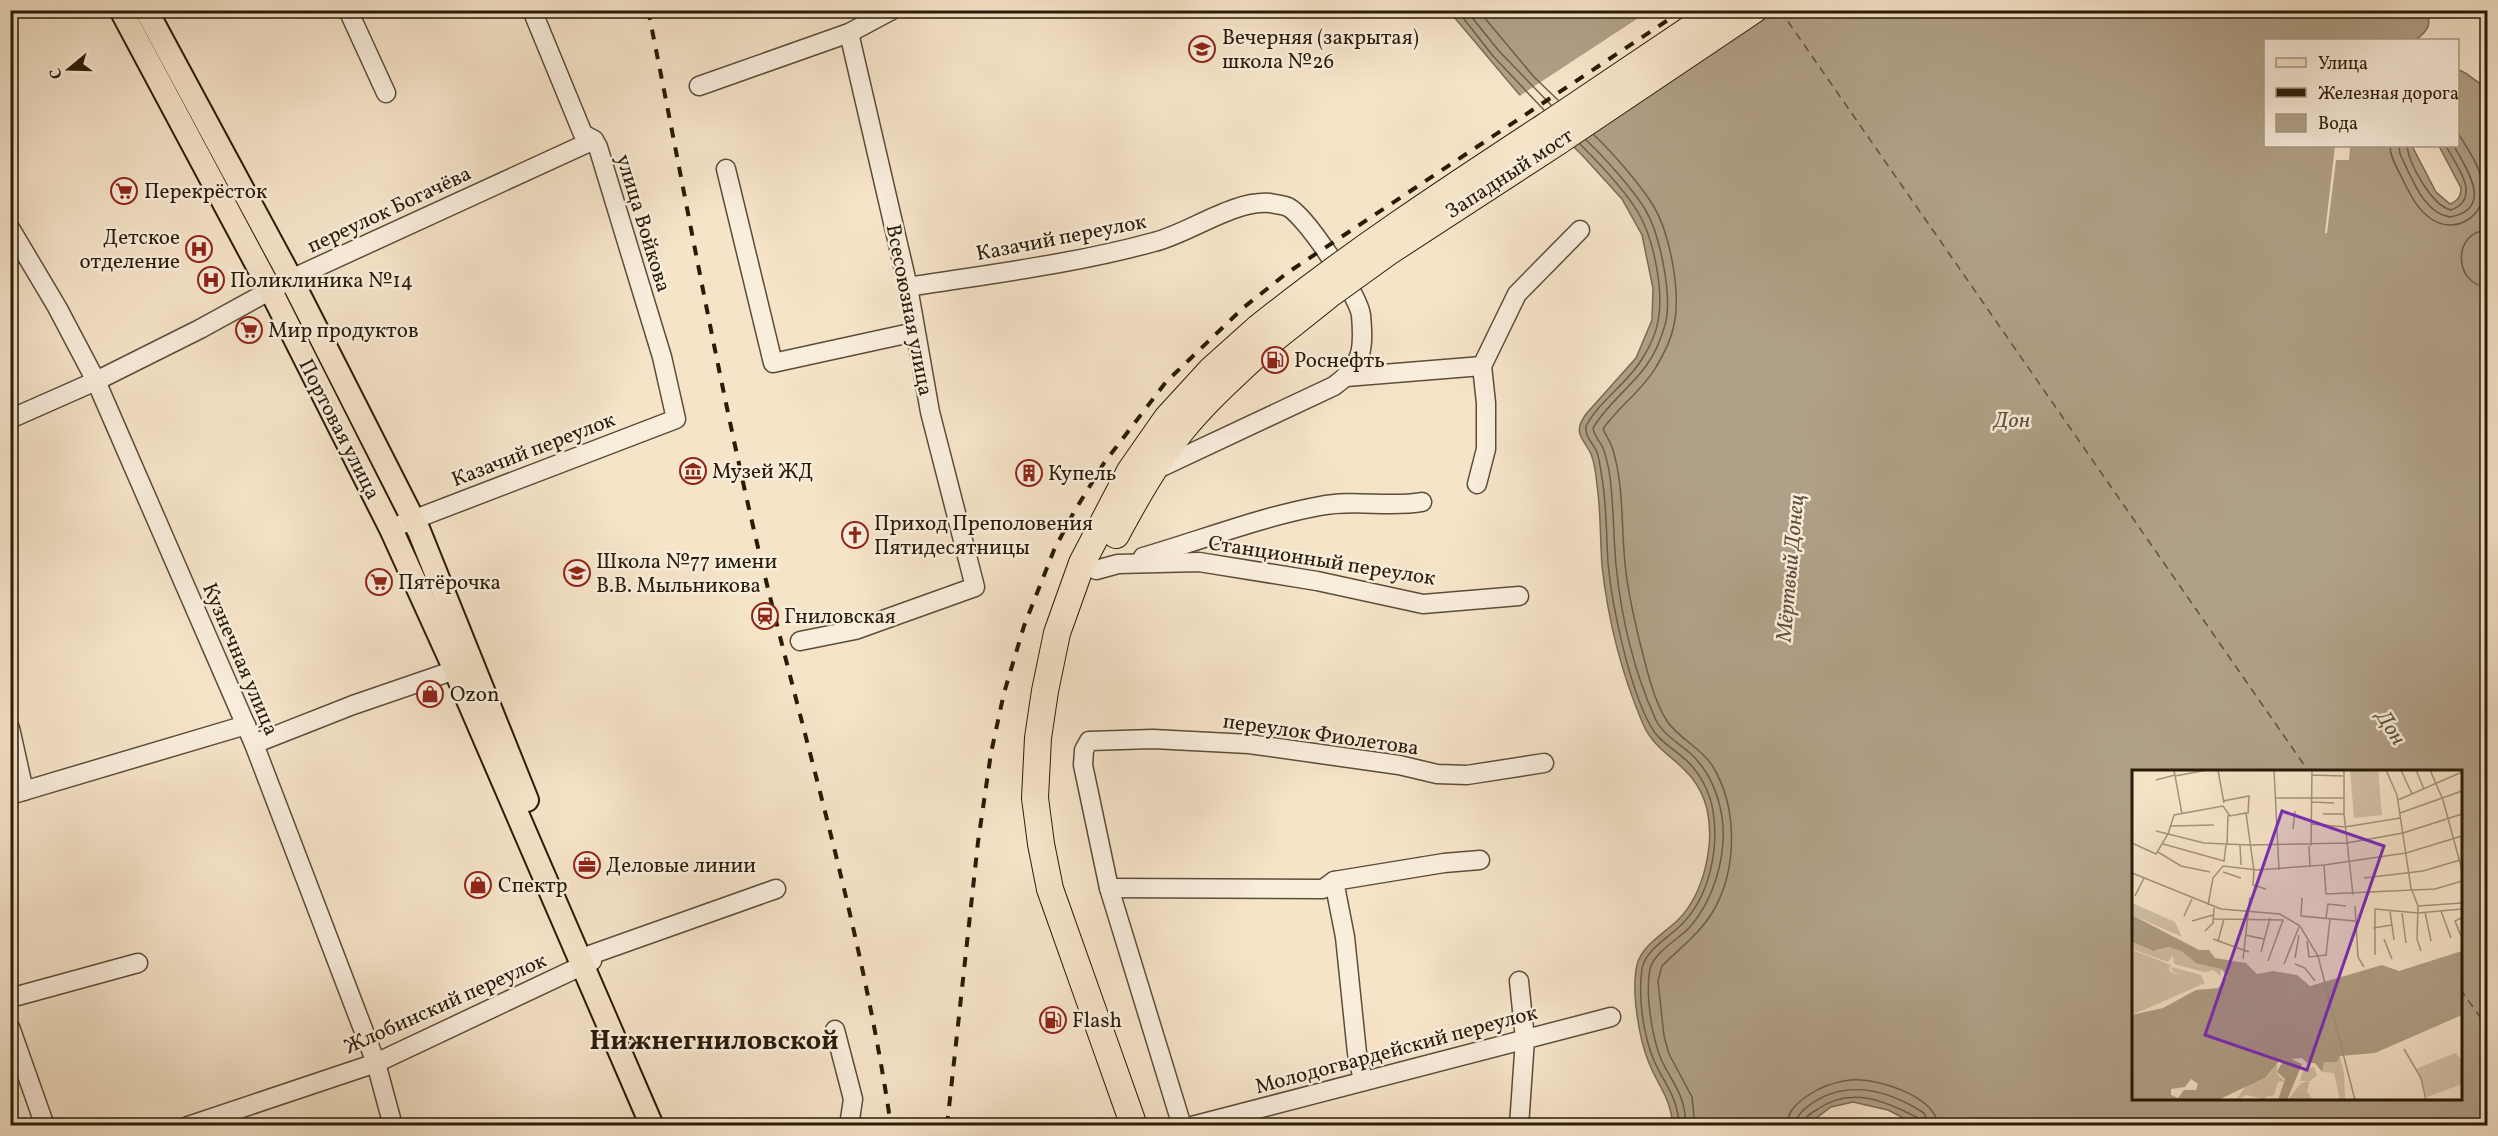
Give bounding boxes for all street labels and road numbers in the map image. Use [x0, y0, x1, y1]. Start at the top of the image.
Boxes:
street label: Западный мост [1440, 122, 1580, 226]
street label: улица Войкова [608, 151, 677, 296]
street label: переулок Богачёва [303, 160, 476, 261]
street label: Казачий переулок [974, 208, 1149, 269]
street label: Всесоюзная улица [878, 222, 939, 399]
street label: Портовая улица [291, 354, 387, 505]
street label: Казачий переулок [448, 406, 619, 495]
street label: Станционный переулок [1206, 529, 1437, 594]
street label: Кузнечная улица [194, 579, 285, 740]
street label: переулок Фиолетова [1221, 707, 1421, 764]
street label: Жлобинский переулок [340, 947, 551, 1062]
street label: Молодогвардейский переулок [1252, 999, 1541, 1102]

